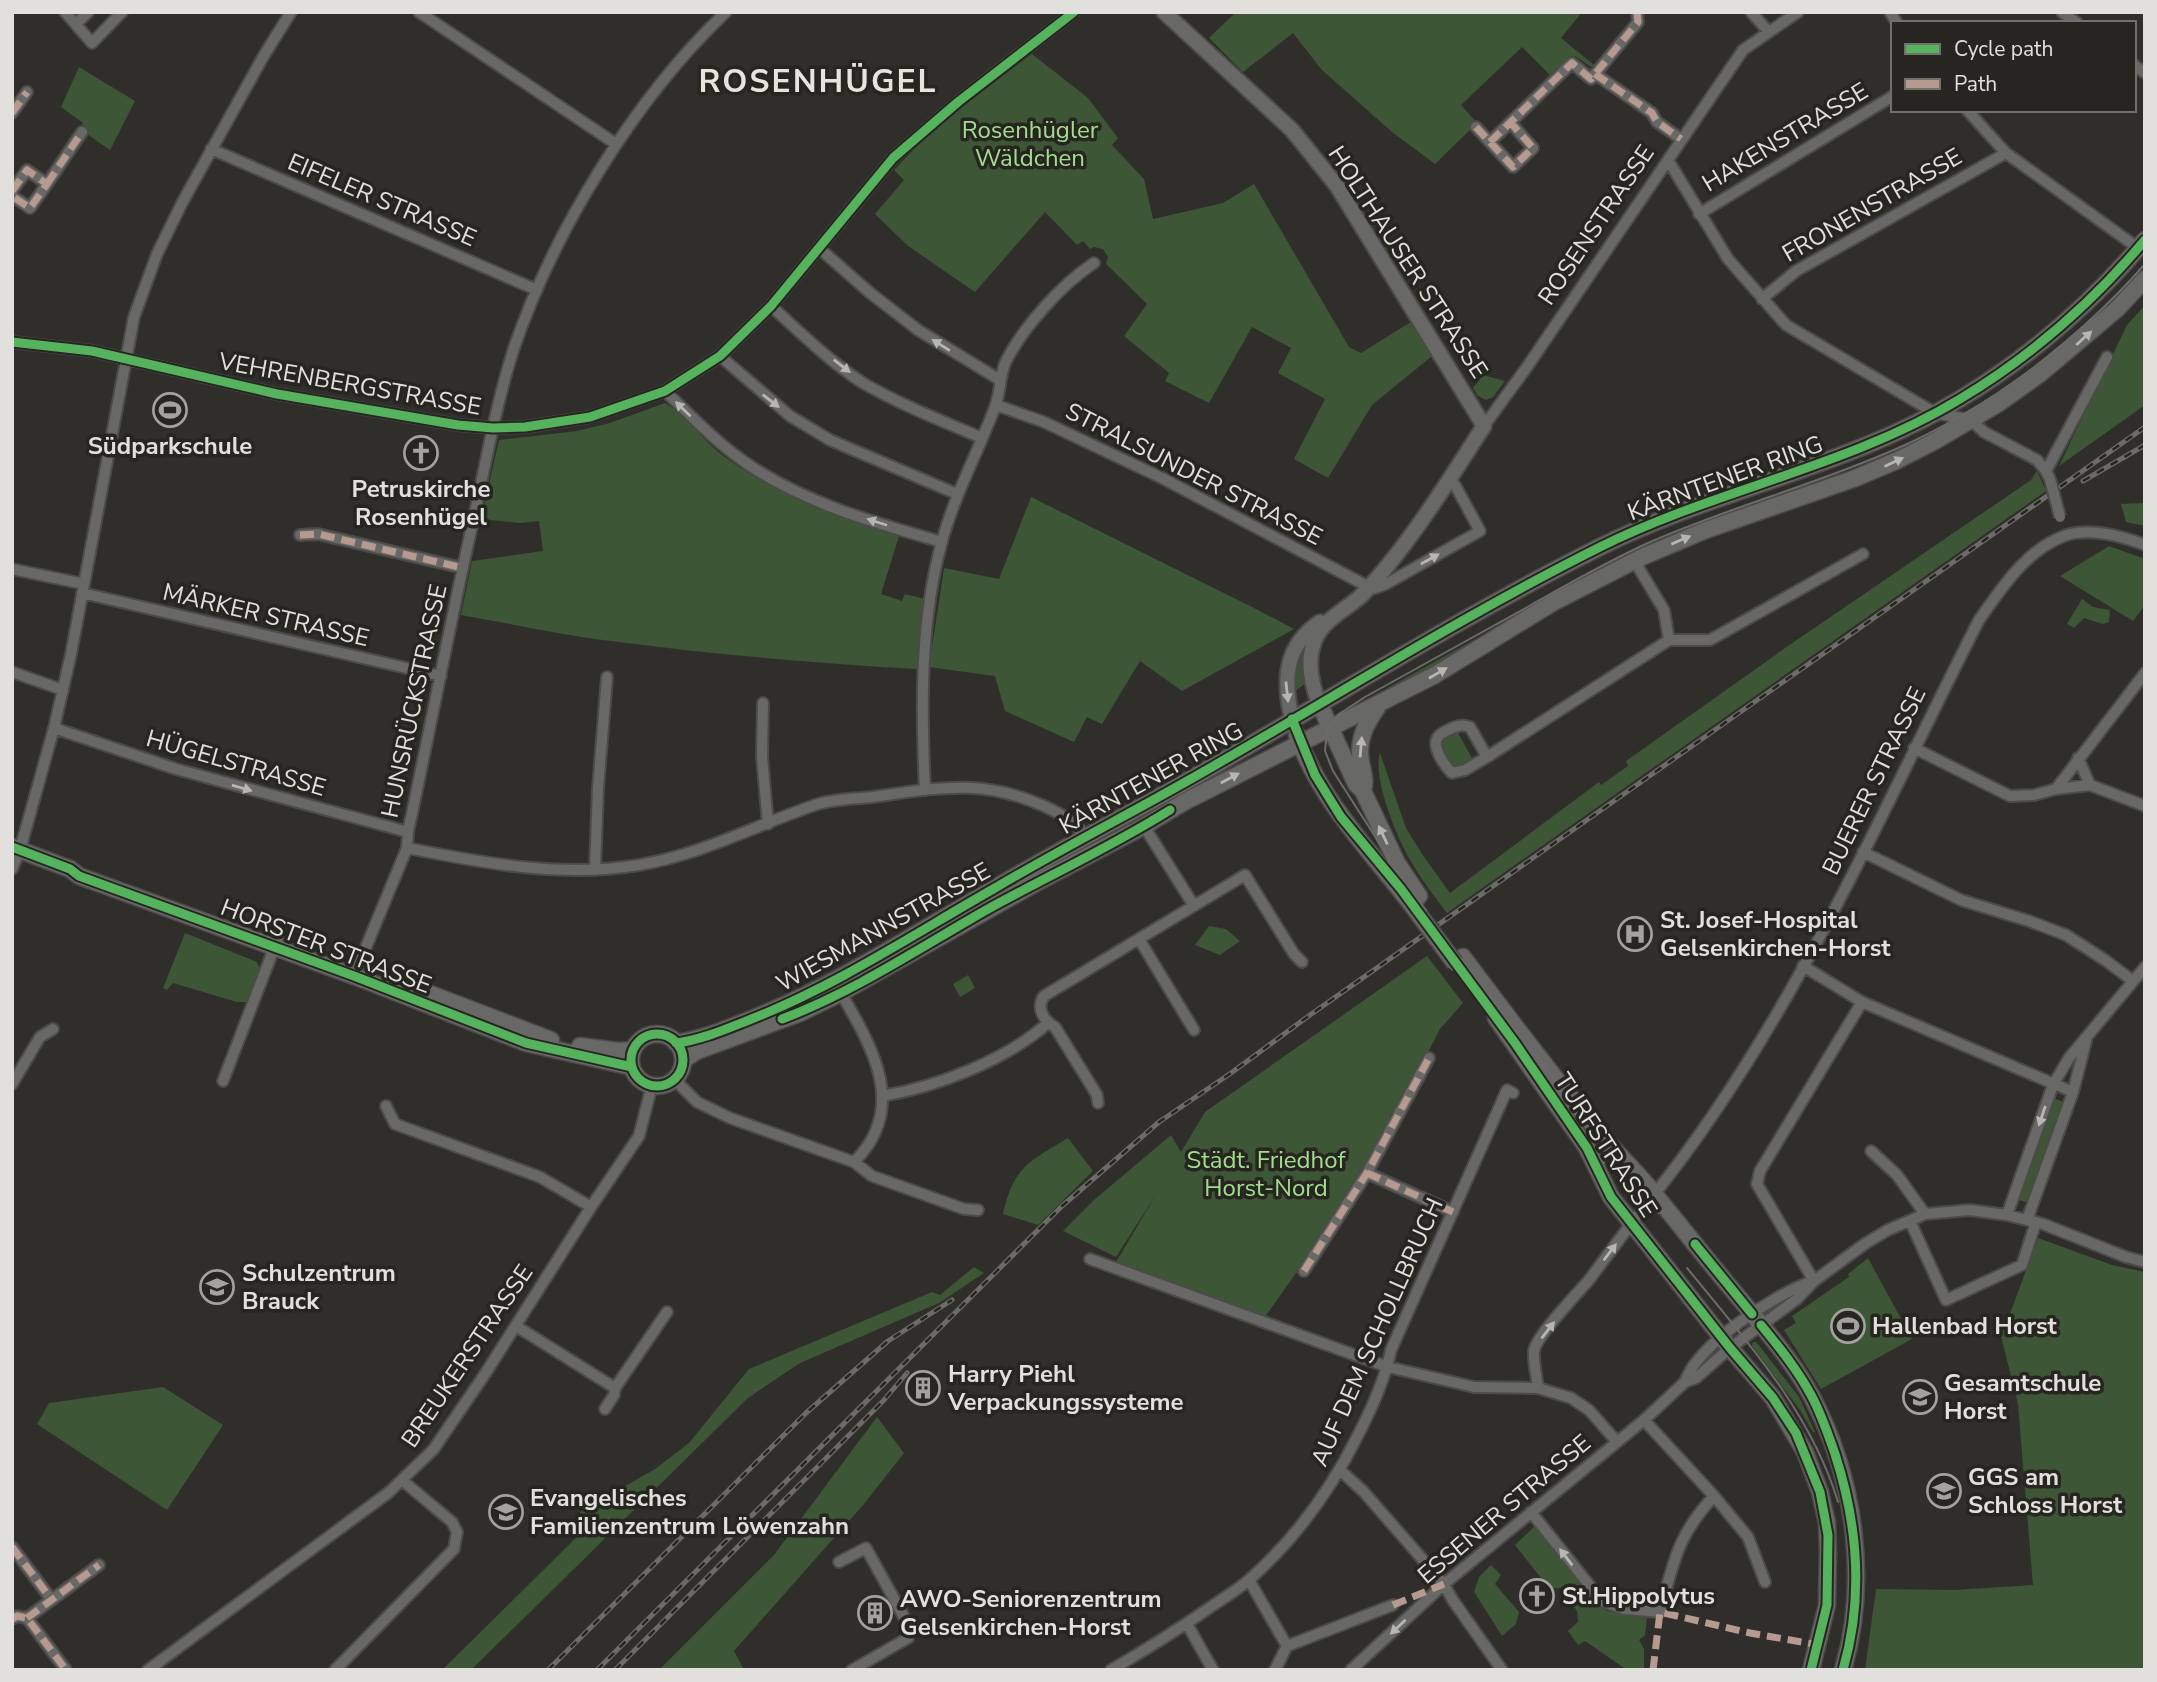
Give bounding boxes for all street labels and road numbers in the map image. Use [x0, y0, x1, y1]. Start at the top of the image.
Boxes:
street label: HAKENSTRASSE [1696, 75, 1874, 199]
street label: ROSENSTRASSE [1531, 139, 1661, 311]
street label: HOLTHAUSER STRASSE [1321, 140, 1495, 384]
street label: FRONENSTRASSE [1776, 141, 1968, 269]
street label: EIFELER STRASSE [283, 146, 481, 254]
street label: VEHRENBERGSTRASSE [215, 345, 484, 423]
street label: STRALSUNDER STRASSE [1060, 395, 1328, 553]
street label: KÄRNTENER RING [1623, 428, 1827, 528]
street label: MÄRKER STRASSE [160, 576, 372, 654]
street label: HUNSRÜCKSTRASSE [374, 581, 454, 821]
street label: BUERER STRASSE [1815, 682, 1933, 880]
street label: KÄRNTENER RING [1053, 714, 1249, 842]
street label: HÜGELSTRASSE [143, 722, 329, 804]
street label: WIESMANNSTRASSE [770, 855, 996, 999]
street label: HORSTER STRASSE [216, 891, 436, 1001]
street label: TURFSTRASSE [1547, 1067, 1665, 1223]
street label: AUF DEM SCHOLLBRUCH [1303, 1193, 1451, 1471]
street label: BREUKERSTRASSE [394, 1258, 540, 1454]
street label: ESSENER STRASSE [1411, 1427, 1597, 1591]

